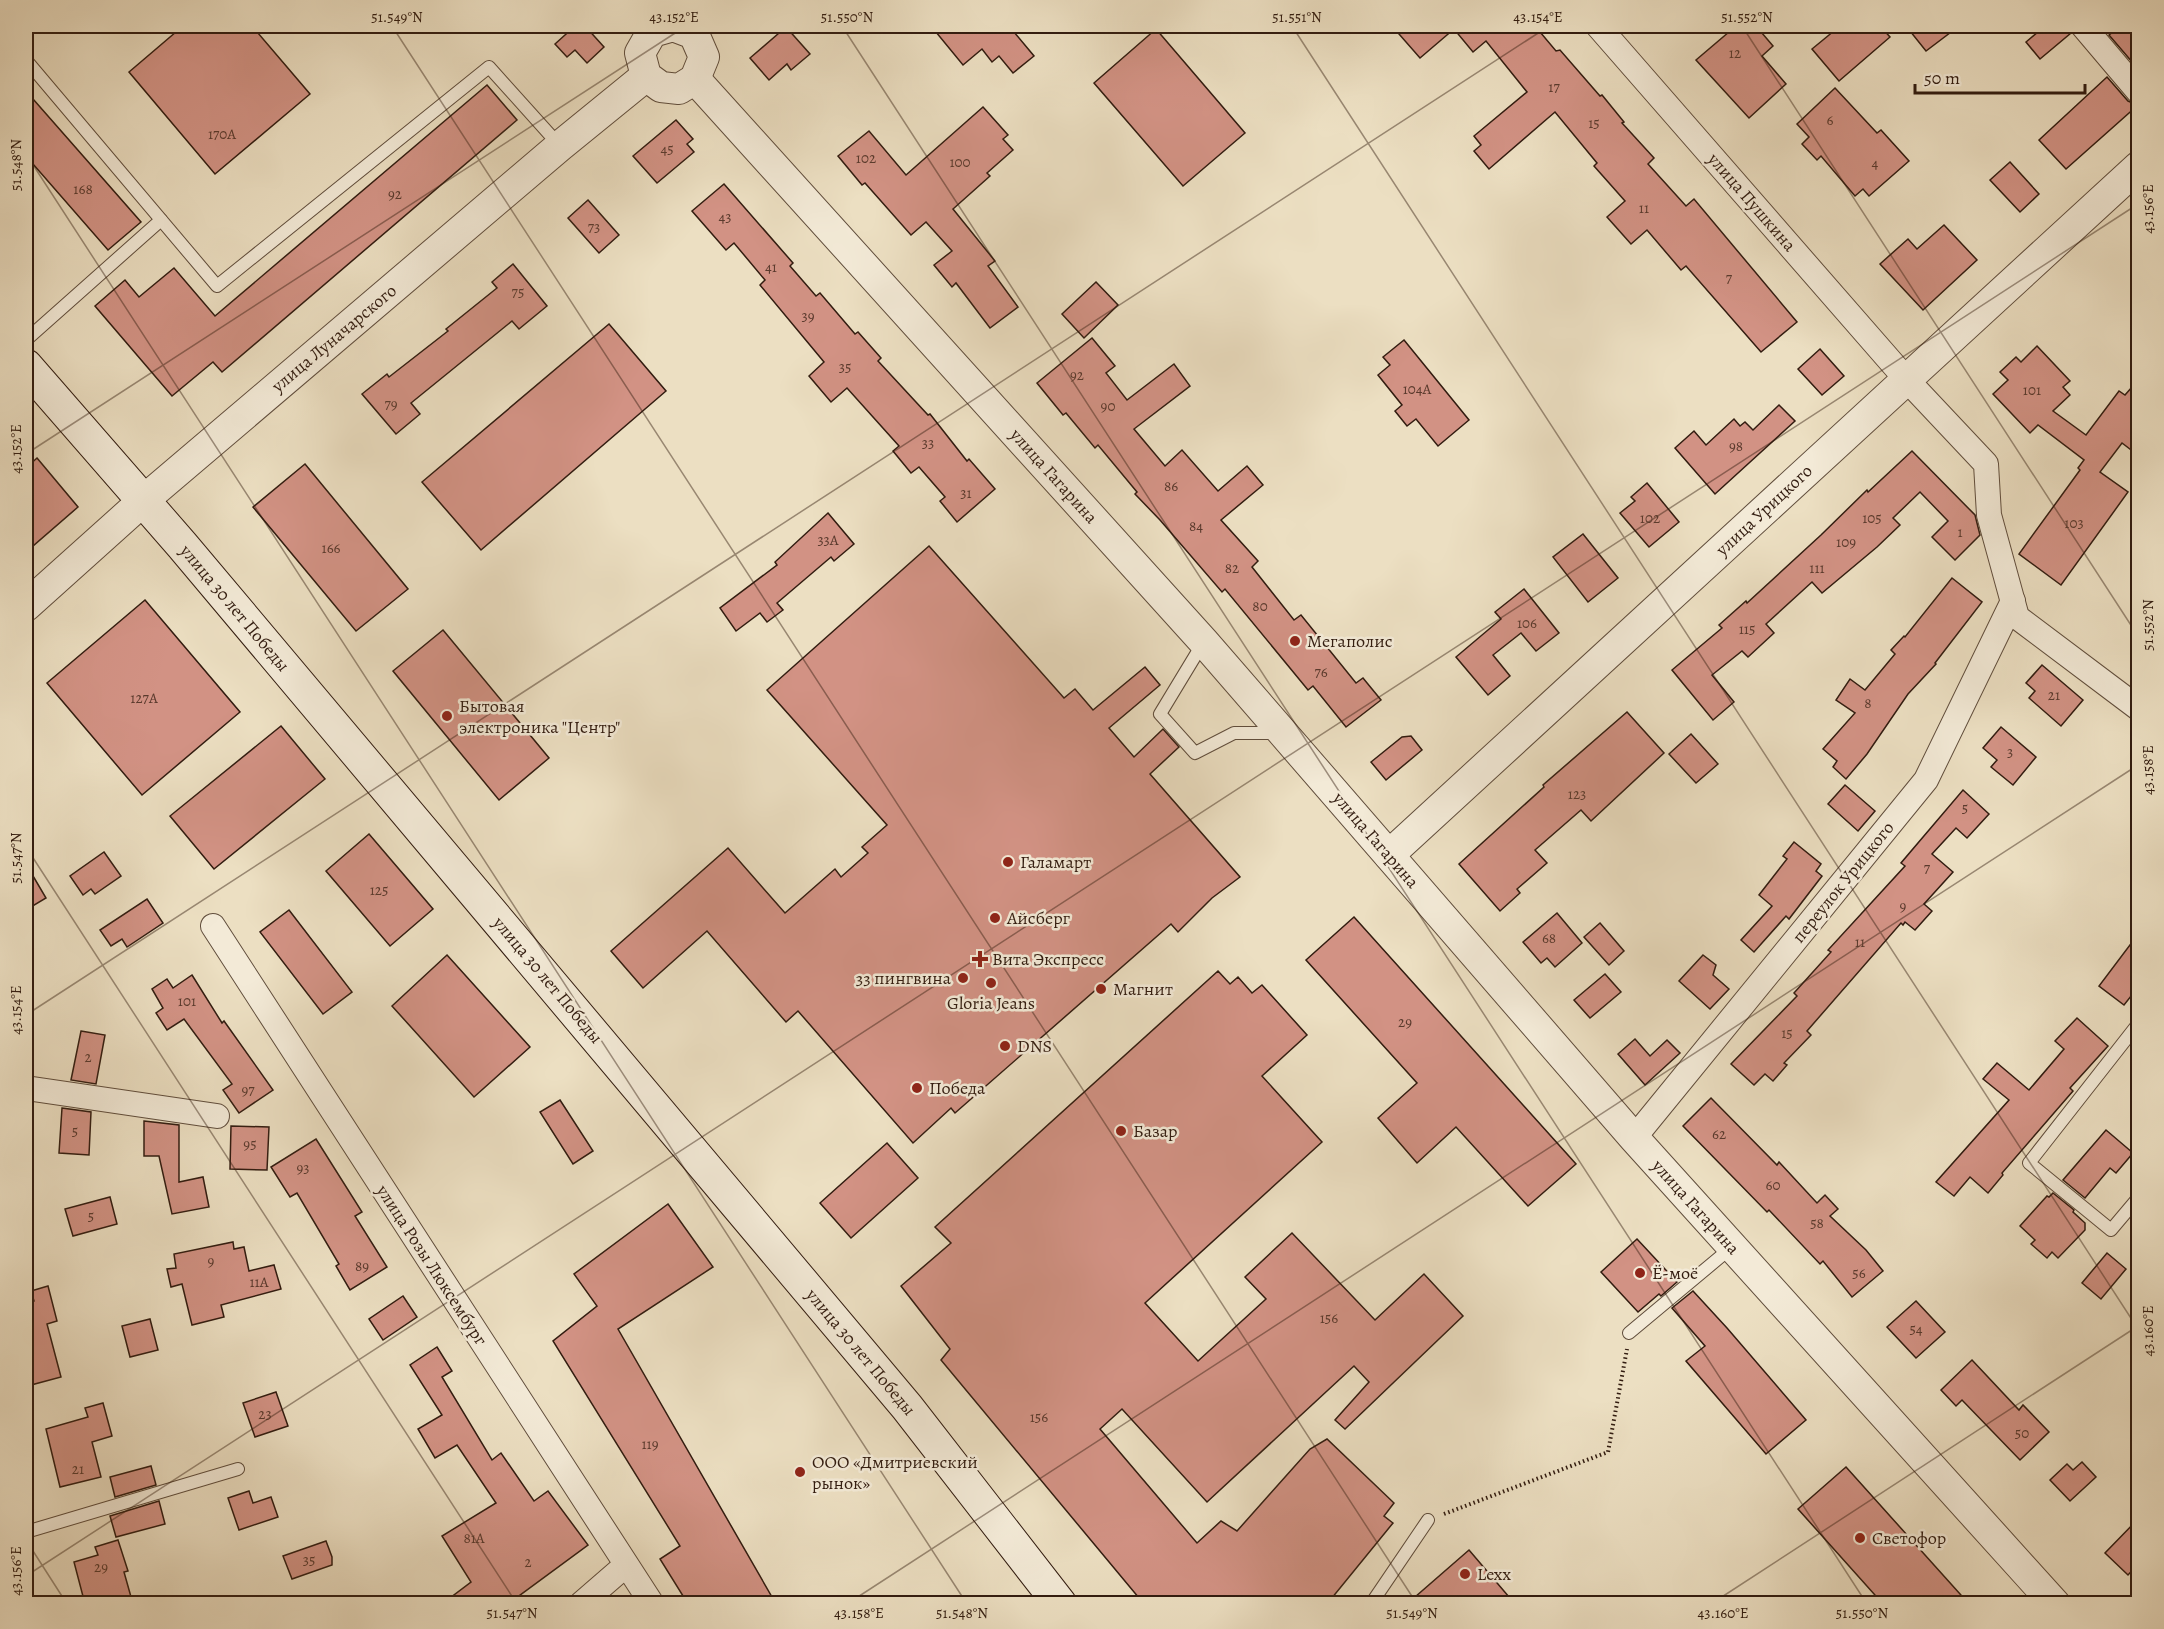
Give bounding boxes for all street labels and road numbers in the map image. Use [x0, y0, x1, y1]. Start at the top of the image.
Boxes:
street label: улица Пушкина [1702, 147, 1802, 257]
street label: улица Луначарского [266, 279, 402, 398]
street label: улица Гагарина [1004, 423, 1104, 529]
street label: улица Урицкого [1710, 459, 1818, 562]
street label: улица 30 лет Победы [174, 539, 295, 677]
street label: улица Гагарина [1327, 786, 1425, 894]
street label: переулок Урицкого [1787, 816, 1899, 948]
street label: улица 30 лет Победы [487, 911, 608, 1049]
street label: улица Гагарина [1646, 1154, 1746, 1260]
street label: улица Розы Люксембург [371, 1179, 493, 1350]
street label: улица 30 лет Победы [800, 1283, 921, 1421]

